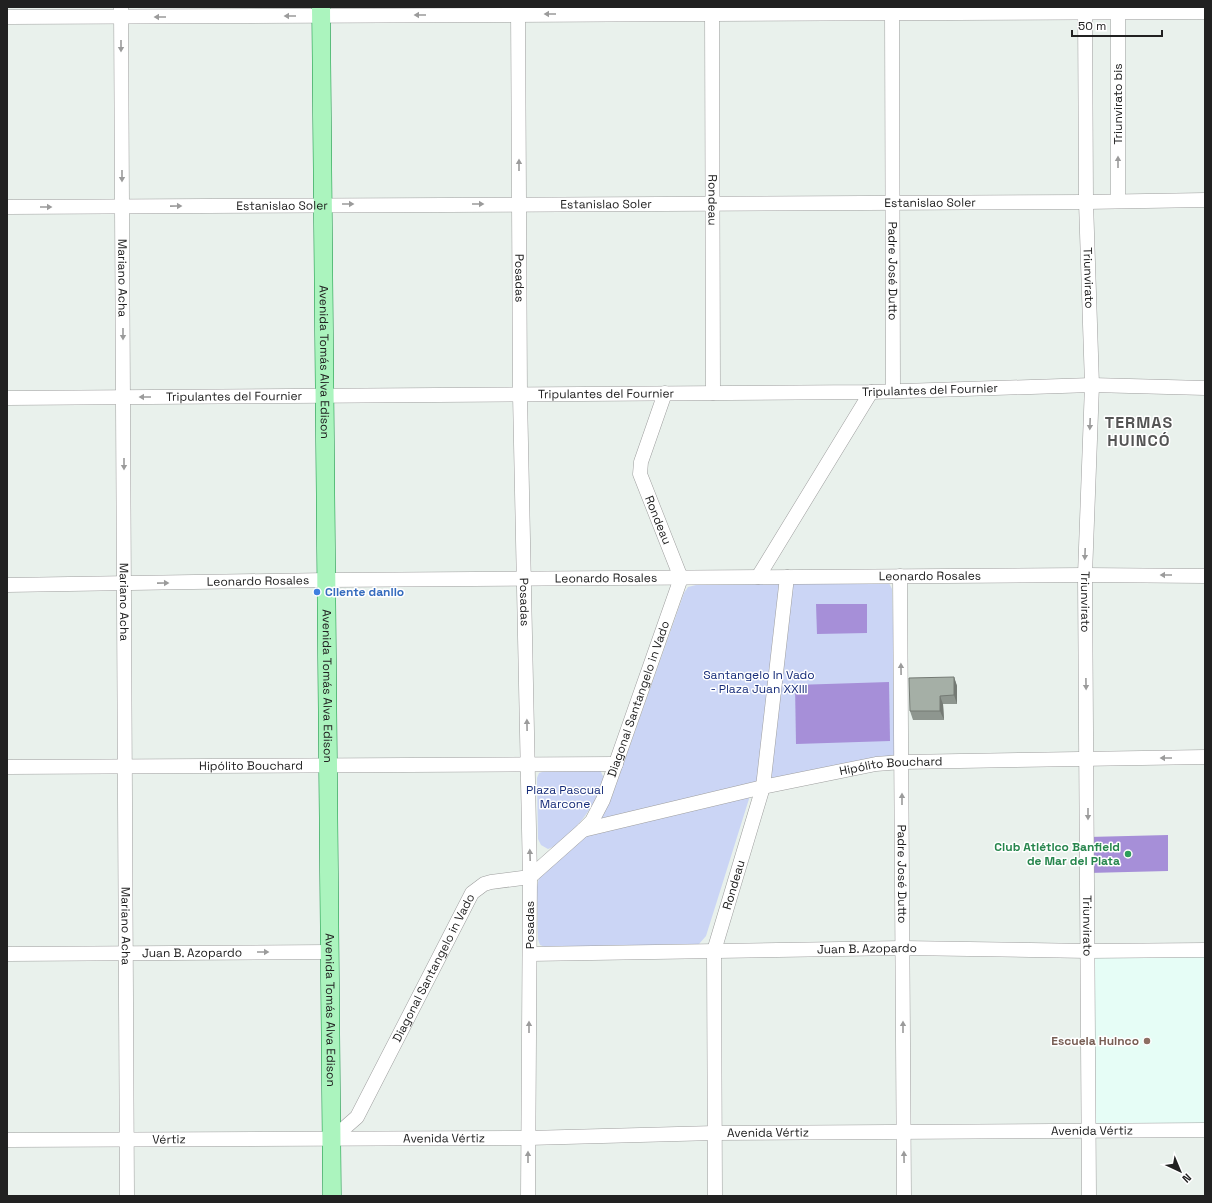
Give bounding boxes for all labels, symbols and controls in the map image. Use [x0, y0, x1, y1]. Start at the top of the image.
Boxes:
one-way arrow [543, 11, 556, 17]
one-way arrow [413, 12, 426, 18]
scale bar [1072, 12, 1162, 38]
one-way arrow [154, 13, 166, 20]
one-way arrow [283, 13, 296, 19]
text: 50 m [1078, 18, 1106, 34]
one-way arrow [118, 40, 124, 53]
street label: Triunvirato bis [1110, 63, 1126, 145]
one-way arrow [1115, 155, 1121, 168]
one-way arrow [516, 158, 522, 171]
one-way arrow [119, 170, 125, 183]
street label: Rondeau [704, 174, 721, 226]
street label: Estanislao Soler [884, 195, 976, 211]
street label: Estanislao Soler [560, 196, 652, 212]
street label: Estanislao Soler [236, 198, 328, 214]
one-way arrow [342, 201, 355, 207]
one-way arrow [472, 201, 485, 207]
one-way arrow [170, 203, 183, 209]
one-way arrow [40, 204, 53, 210]
street label: Padre José Dutto [885, 221, 901, 321]
street label: Mariano Acha [114, 239, 131, 317]
street label: Triunvirato [1079, 247, 1097, 309]
street label: Posadas [511, 254, 528, 302]
street label: Avenida Tomás Alva Edison [316, 285, 333, 439]
one-way arrow [120, 328, 126, 341]
street label: Tripulantes del Fournier [862, 380, 999, 400]
street label: Tripulantes del Fournier [538, 385, 675, 402]
street label: Tripulantes del Fournier [166, 388, 303, 405]
one-way arrow [138, 394, 151, 400]
district label: TERMAS HUINCÓ [1105, 412, 1173, 451]
one-way arrow [1087, 418, 1094, 430]
one-way arrow [121, 458, 127, 471]
street label: Rondeau [641, 493, 675, 547]
one-way arrow [1082, 548, 1089, 560]
street label: Mariano Acha [116, 563, 132, 641]
street label: Leonardo Rosales [879, 568, 981, 584]
street label: Leonardo Rosales [555, 570, 657, 586]
street label: Triunvirato [1077, 571, 1093, 632]
street label: Leonardo Rosales [207, 572, 309, 590]
one-way arrow [1159, 572, 1172, 578]
street label: Posadas [516, 578, 533, 626]
one-way arrow [157, 580, 169, 587]
place label: Cliente danilo [325, 584, 404, 600]
marker: Cliente danilo [312, 587, 322, 597]
street label: Avenida Tomás Alva Edison [319, 609, 336, 763]
street label: Diagonal Santangelo in Vado [604, 619, 673, 779]
one-way arrow [898, 662, 904, 675]
park label: Santangelo In Vado - Plaza Juan XXIII [703, 667, 815, 697]
one-way arrow [1083, 678, 1089, 691]
one-way arrow [524, 718, 530, 731]
street label: Hipólito Bouchard [838, 753, 943, 779]
one-way arrow [1159, 755, 1172, 761]
street label: Hipólito Bouchard [199, 758, 303, 774]
park label: Plaza Pascual Marcone [526, 782, 604, 812]
one-way arrow [899, 792, 905, 805]
one-way arrow [1085, 808, 1091, 821]
street label: Padre José Dutto [894, 824, 910, 924]
place label: Club Atlético Banfield de Mar del Plata [994, 839, 1120, 869]
one-way arrow [526, 849, 533, 861]
marker: Club Atlético Banfield de Mar del Plata [1123, 849, 1133, 859]
street label: Rondeau [719, 858, 749, 912]
street label: Mariano Acha [117, 887, 134, 965]
street label: Diagonal Santangelo in Vado [389, 891, 478, 1045]
street label: Triunvirato [1079, 895, 1095, 956]
street label: Posadas [522, 901, 538, 949]
street label: Avenida Tomás Alva Edison [322, 933, 339, 1087]
street label: Juan B. Azopardo [817, 940, 917, 957]
street label: Juan B. Azopardo [142, 945, 242, 961]
one-way arrow [257, 949, 270, 955]
one-way arrow [526, 1020, 532, 1033]
one-way arrow [900, 1020, 906, 1033]
place label: Escuela Huinco [1051, 1033, 1139, 1049]
marker: Escuela Huinco [1142, 1036, 1152, 1046]
street label: Avenida Vértiz [1051, 1122, 1133, 1139]
street label: Avenida Vértiz [727, 1124, 809, 1141]
street label: Avenida Vértiz [403, 1130, 485, 1146]
street label: Vértiz [152, 1131, 186, 1147]
one-way arrow [525, 1150, 531, 1163]
one-way arrow [901, 1150, 907, 1163]
north arrow [1160, 1151, 1200, 1191]
text: N [1179, 1171, 1194, 1186]

